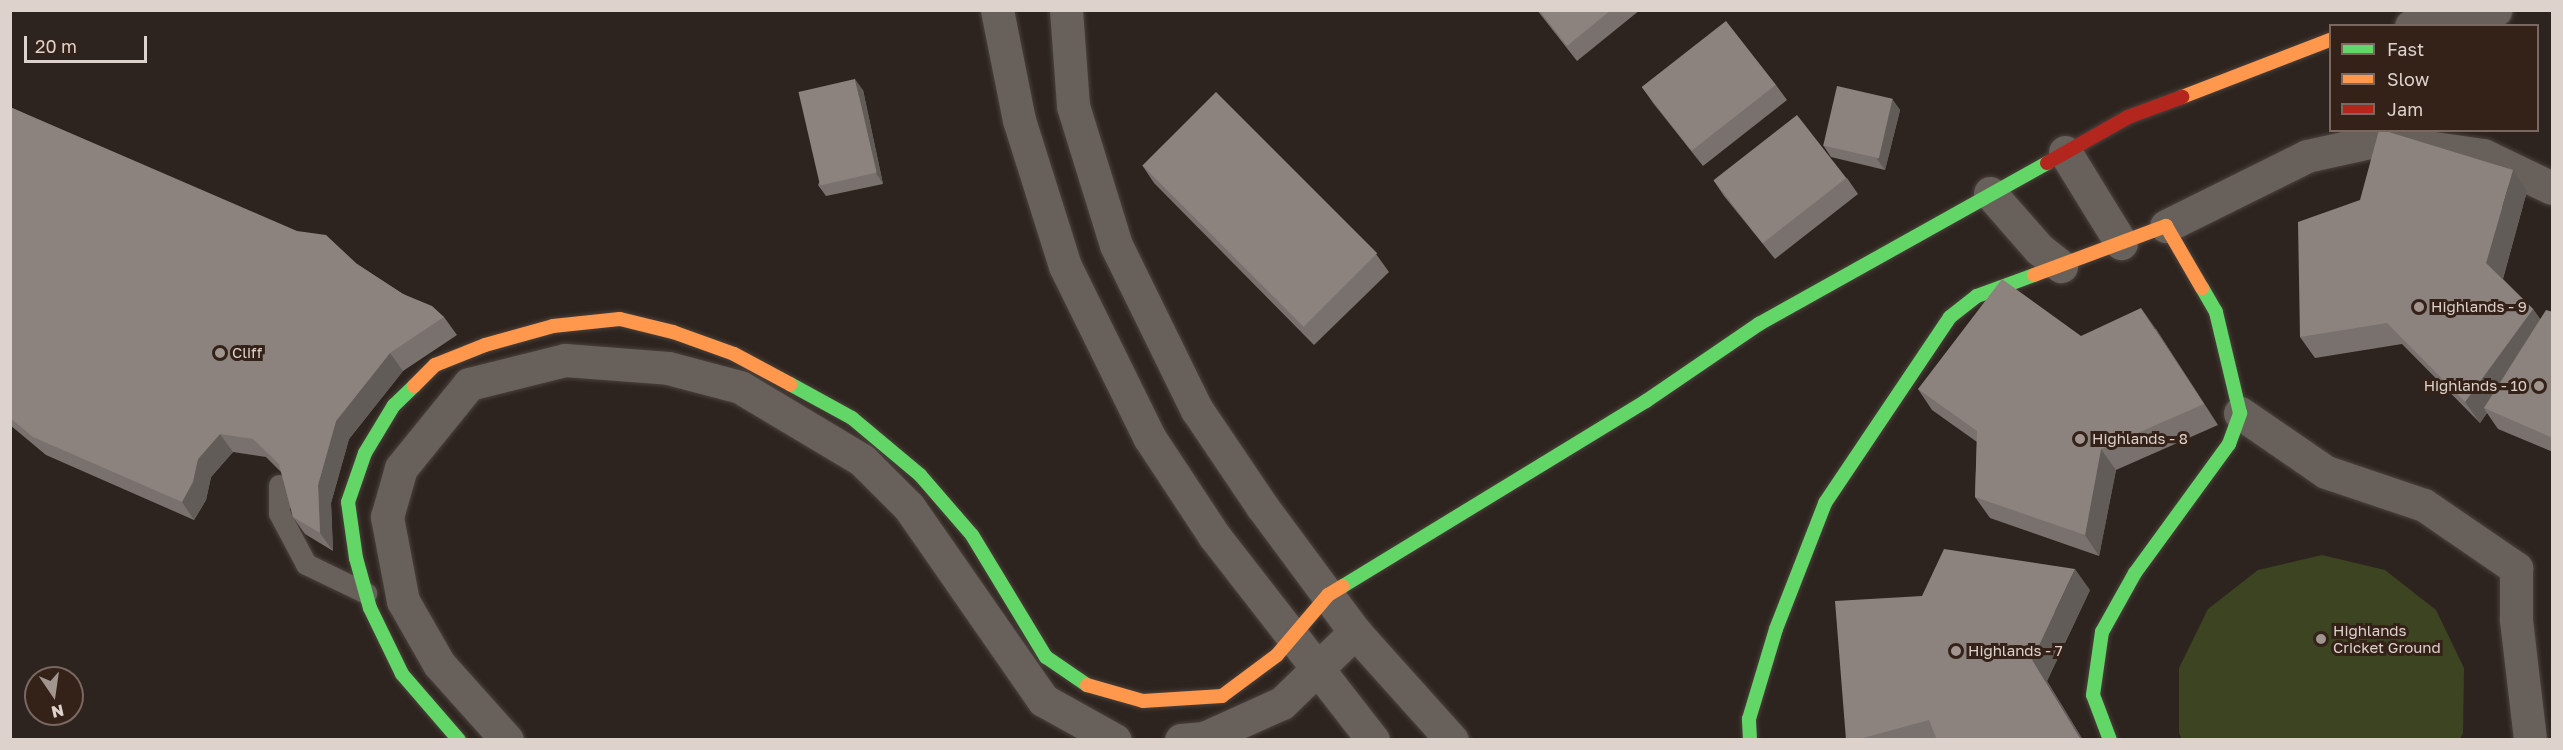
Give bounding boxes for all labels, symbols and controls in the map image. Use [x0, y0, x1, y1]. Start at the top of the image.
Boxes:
scale bar [27, 24, 150, 62]
legend [2329, 24, 2539, 132]
text: 20 m [35, 35, 77, 57]
text: Fast [2387, 38, 2424, 60]
text: Slow [2387, 68, 2429, 90]
text: Jam [2387, 98, 2423, 120]
place label: Highlands - 9 [2431, 298, 2527, 316]
marker: Highlands - 9 [2412, 300, 2426, 314]
place label: Cliff [232, 344, 262, 362]
marker: Cliff [213, 346, 227, 360]
place label: Highlands - 10 [2424, 377, 2527, 395]
marker: Highlands - 10 [2532, 379, 2546, 393]
place label: Highlands - 8 [2092, 430, 2188, 448]
marker: Highlands - 8 [2073, 432, 2087, 446]
place label: Highlands Cricket Ground [2333, 621, 2441, 656]
marker: Highlands Cricket Ground [2314, 632, 2328, 646]
place label: Highlands - 7 [1968, 642, 2063, 660]
marker: Highlands - 7 [1949, 644, 1963, 658]
north arrow [24, 666, 84, 726]
text: N [49, 700, 66, 723]

